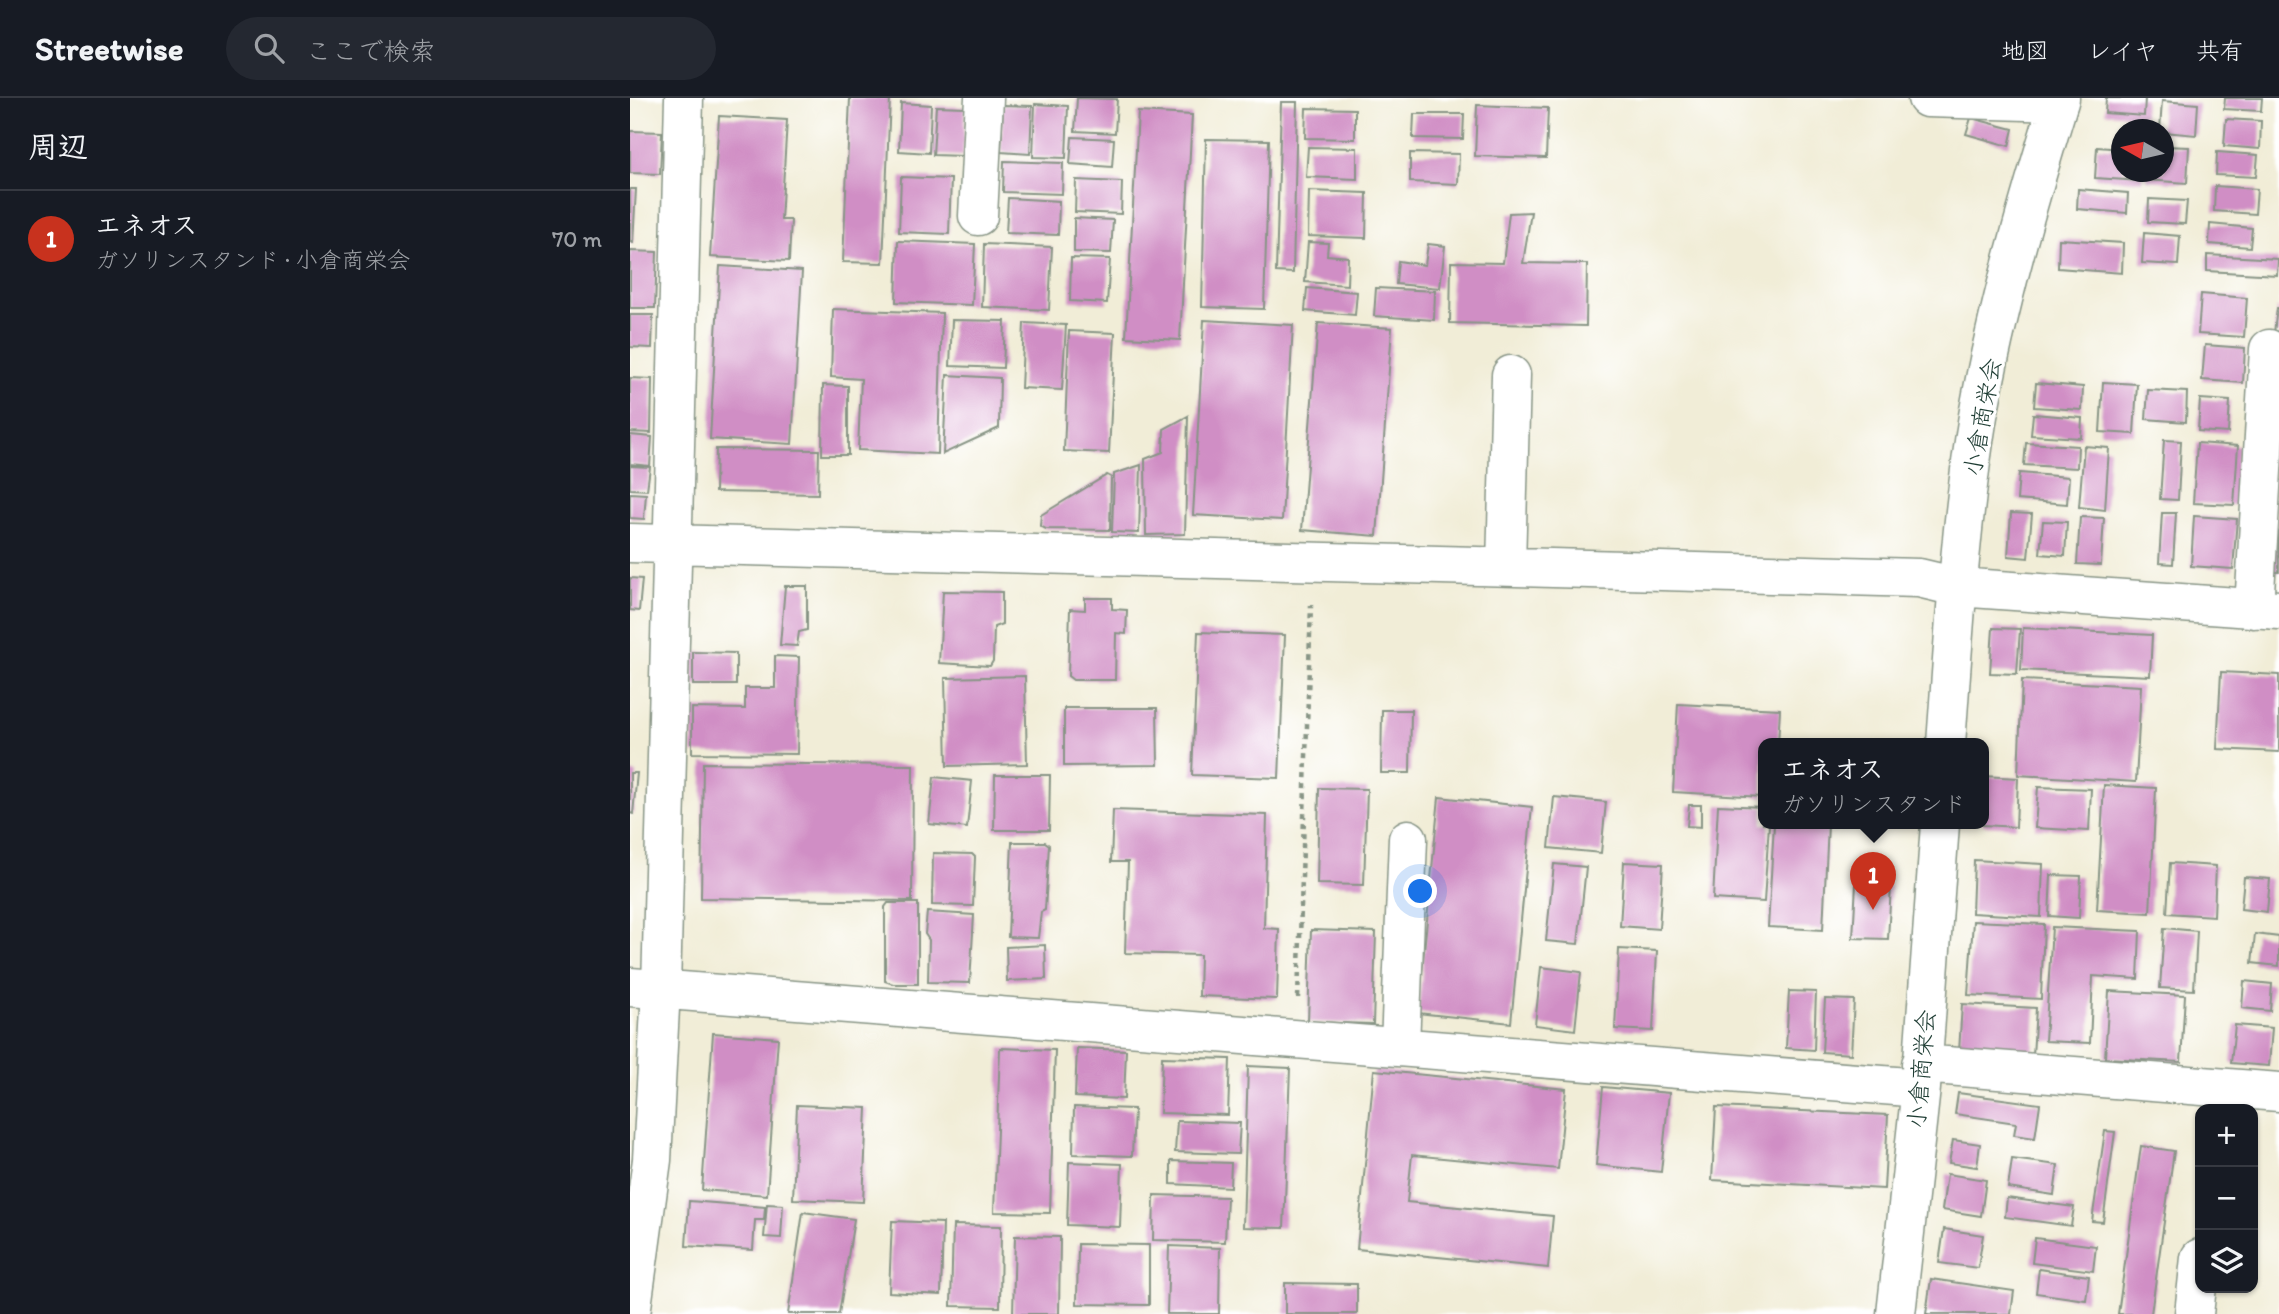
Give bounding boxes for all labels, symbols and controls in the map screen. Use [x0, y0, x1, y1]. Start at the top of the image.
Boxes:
search box [226, 17, 716, 80]
text: Streetwise [35, 29, 184, 68]
icon: search [250, 29, 288, 67]
text: ここで検索 [306, 35, 436, 67]
text: 地図 [2001, 36, 2049, 65]
text: レイヤ [2087, 36, 2158, 65]
text: 共有 [2196, 36, 2244, 65]
north arrow [2111, 119, 2174, 182]
text: 周辺 [28, 128, 88, 165]
text: エネオス [95, 209, 197, 241]
text: 1 [46, 225, 56, 253]
text: 70 m [552, 225, 602, 253]
text: ガソリンスタンド · 小倉商栄会 [95, 246, 410, 274]
street label: 小倉商栄会 [1957, 355, 2007, 479]
popup [1758, 738, 1989, 829]
text: エネオス [1781, 753, 1884, 785]
text: ガソリンスタンド [1781, 790, 1966, 818]
pin: 1 [1850, 852, 1896, 910]
your location [1403, 874, 1437, 908]
street label: 小倉商栄会 [1901, 1008, 1941, 1130]
map controls [2195, 1104, 2258, 1293]
button: + [2195, 1104, 2258, 1167]
button: − [2195, 1167, 2258, 1230]
button: layers [2195, 1230, 2258, 1293]

